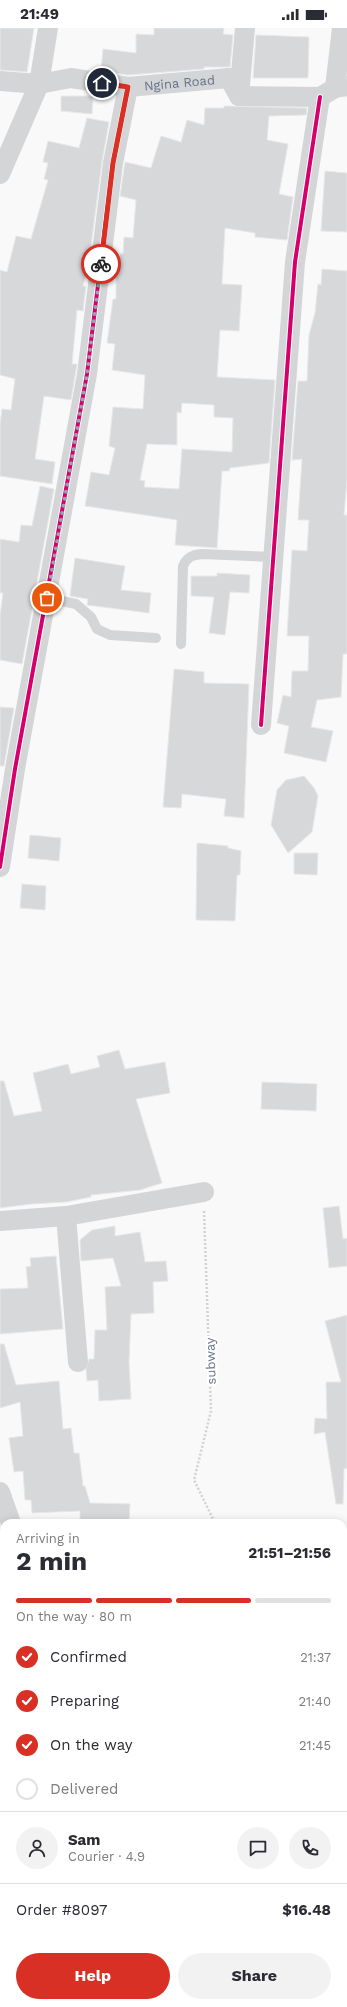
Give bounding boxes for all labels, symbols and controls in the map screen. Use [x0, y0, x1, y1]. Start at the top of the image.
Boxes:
text: 21:49 [20, 5, 59, 23]
pin [85, 66, 119, 100]
icon: home [91, 72, 113, 94]
street label: Ngina Road [143, 72, 216, 94]
courier [81, 244, 121, 284]
icon: bike [90, 253, 112, 275]
pin [30, 581, 64, 615]
icon: bag [36, 587, 58, 609]
street label: subway [202, 1337, 219, 1385]
text: Arriving in [16, 1531, 80, 1546]
text: 21:51–21:56 [248, 1544, 331, 1562]
text: 2 min [16, 1546, 87, 1576]
text: On the way · 80 m [16, 1609, 132, 1624]
icon: check [16, 1646, 38, 1668]
text: Confirmed [50, 1648, 127, 1666]
text: 21:37 [300, 1650, 331, 1665]
icon: check [16, 1690, 38, 1712]
text: Preparing [50, 1692, 119, 1710]
text: 21:40 [298, 1694, 331, 1709]
icon: check [16, 1734, 38, 1756]
text: On the way [50, 1736, 132, 1754]
text: 21:45 [299, 1738, 331, 1753]
text: Delivered [50, 1780, 118, 1798]
button: person [16, 1827, 58, 1869]
button: chat [237, 1827, 279, 1869]
button: phone [289, 1827, 331, 1869]
text: Sam [68, 1831, 100, 1849]
text: Courier · 4.9 [68, 1849, 145, 1864]
text: Order #8097 [16, 1901, 108, 1919]
text: $16.48 [282, 1901, 331, 1919]
button: Help [16, 1953, 170, 1999]
button: Share [178, 1953, 331, 1999]

